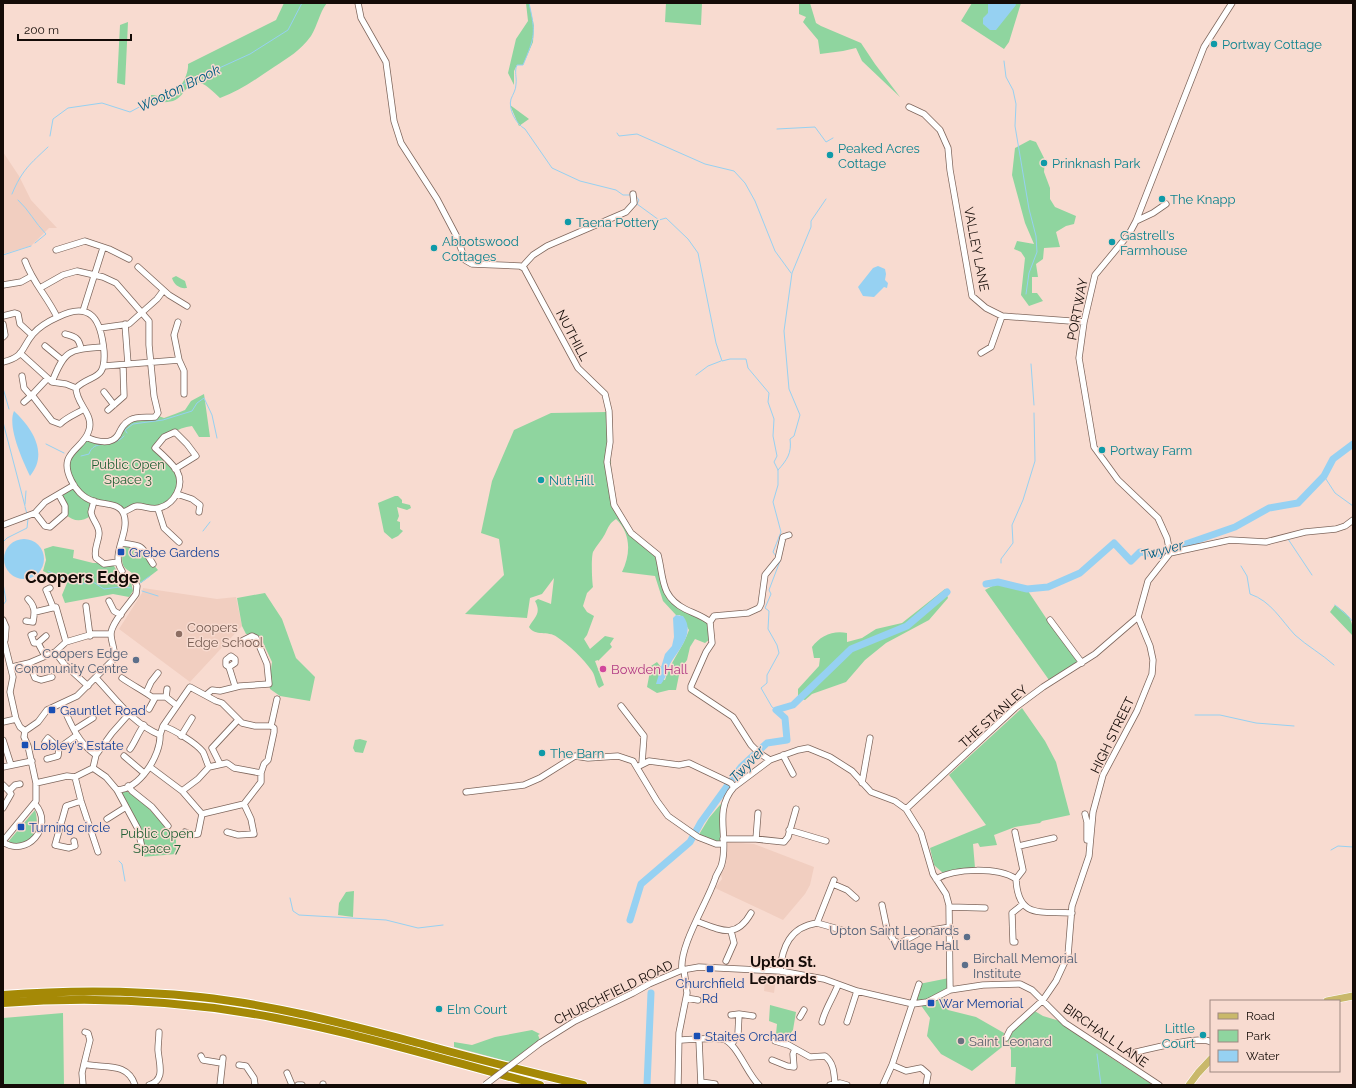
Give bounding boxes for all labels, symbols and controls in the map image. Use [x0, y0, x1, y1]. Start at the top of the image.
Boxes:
scale bar [18, 16, 131, 42]
text: 200 m [24, 23, 59, 37]
place label: Portway Cottage [1222, 37, 1322, 52]
marker: Portway Cottage [1209, 39, 1219, 49]
water label: Wooton Brook [135, 61, 223, 115]
place label: Peaked Acres Cottage [838, 141, 920, 171]
marker: Peaked Acres Cottage [825, 150, 835, 160]
place label: Prinknash Park [1052, 156, 1140, 171]
marker: Prinknash Park [1039, 158, 1049, 168]
place label: The Knapp [1170, 192, 1236, 207]
marker: The Knapp [1157, 194, 1167, 204]
street label: VALLEY LANE [961, 206, 992, 293]
place label: Taena Pottery [576, 215, 659, 230]
marker: Taena Pottery [563, 217, 573, 227]
place label: Gastrell's Farmhouse [1120, 228, 1188, 258]
place label: Abbotswood Cottages [442, 234, 519, 264]
marker: Gastrell's Farmhouse [1107, 237, 1117, 247]
marker: Abbotswood Cottages [429, 243, 439, 253]
street label: PORTWAY [1064, 276, 1091, 342]
street label: NUTHILL [553, 307, 592, 364]
place label: Portway Farm [1110, 443, 1192, 458]
marker: Portway Farm [1097, 445, 1107, 455]
park label: Public Open Space 3 [91, 457, 165, 487]
place label: Nut Hill [549, 473, 594, 488]
marker: Nut Hill [536, 475, 546, 485]
water label: Twyver [1139, 536, 1186, 563]
place label: Grebe Gardens [129, 545, 220, 560]
marker: Grebe Gardens [116, 547, 126, 557]
district label: Coopers Edge [25, 567, 139, 587]
place label: Coopers Edge School [187, 620, 264, 650]
marker: Coopers Edge School [174, 629, 184, 639]
place label: Coopers Edge Community Centre [15, 646, 128, 676]
marker: Coopers Edge Community Centre [131, 655, 141, 665]
place label: Bowden Hall [611, 662, 688, 677]
marker: Bowden Hall [598, 664, 608, 674]
street label: THE STANLEY [956, 682, 1031, 751]
street label: HIGH STREET [1087, 695, 1137, 776]
place label: Gauntlet Road [60, 703, 146, 718]
marker: Gauntlet Road [47, 705, 57, 715]
place label: Lobley's Estate [33, 738, 124, 753]
marker: Lobley's Estate [20, 740, 30, 750]
water label: Twyver [726, 742, 769, 785]
place label: The Barn [550, 746, 604, 761]
marker: The Barn [537, 748, 547, 758]
place label: Turning circle [29, 820, 110, 835]
marker: Turning circle [16, 822, 26, 832]
park label: Public Open Space 7 [120, 826, 194, 856]
place label: Upton Saint Leonards Village Hall [829, 923, 959, 953]
marker: Upton Saint Leonards Village Hall [962, 932, 972, 942]
place label: Birchall Memorial Institute [973, 951, 1078, 981]
district label: Upton St. Leonards [749, 953, 817, 988]
street label: CHURCHFIELD ROAD [551, 957, 675, 1028]
marker: Birchall Memorial Institute [960, 960, 970, 970]
marker: Churchfield Rd [705, 964, 715, 974]
place label: Churchfield Rd [675, 976, 745, 1006]
place label: War Memorial [939, 996, 1024, 1011]
marker: War Memorial [926, 998, 936, 1008]
legend [1210, 1000, 1340, 1072]
street label: BIRCHALL LANE [1060, 1001, 1151, 1070]
place label: Elm Court [447, 1002, 508, 1017]
marker: Elm Court [434, 1004, 444, 1014]
text: Road [1246, 1009, 1275, 1023]
place label: Little Court [1162, 1021, 1196, 1051]
place label: Staites Orchard [705, 1029, 797, 1044]
text: Park [1246, 1029, 1271, 1043]
marker: Little Court [1198, 1030, 1208, 1040]
marker: Staites Orchard [692, 1031, 702, 1041]
place label: Saint Leonard [969, 1034, 1052, 1049]
marker: Saint Leonard [956, 1036, 966, 1046]
text: Water [1246, 1049, 1280, 1063]

